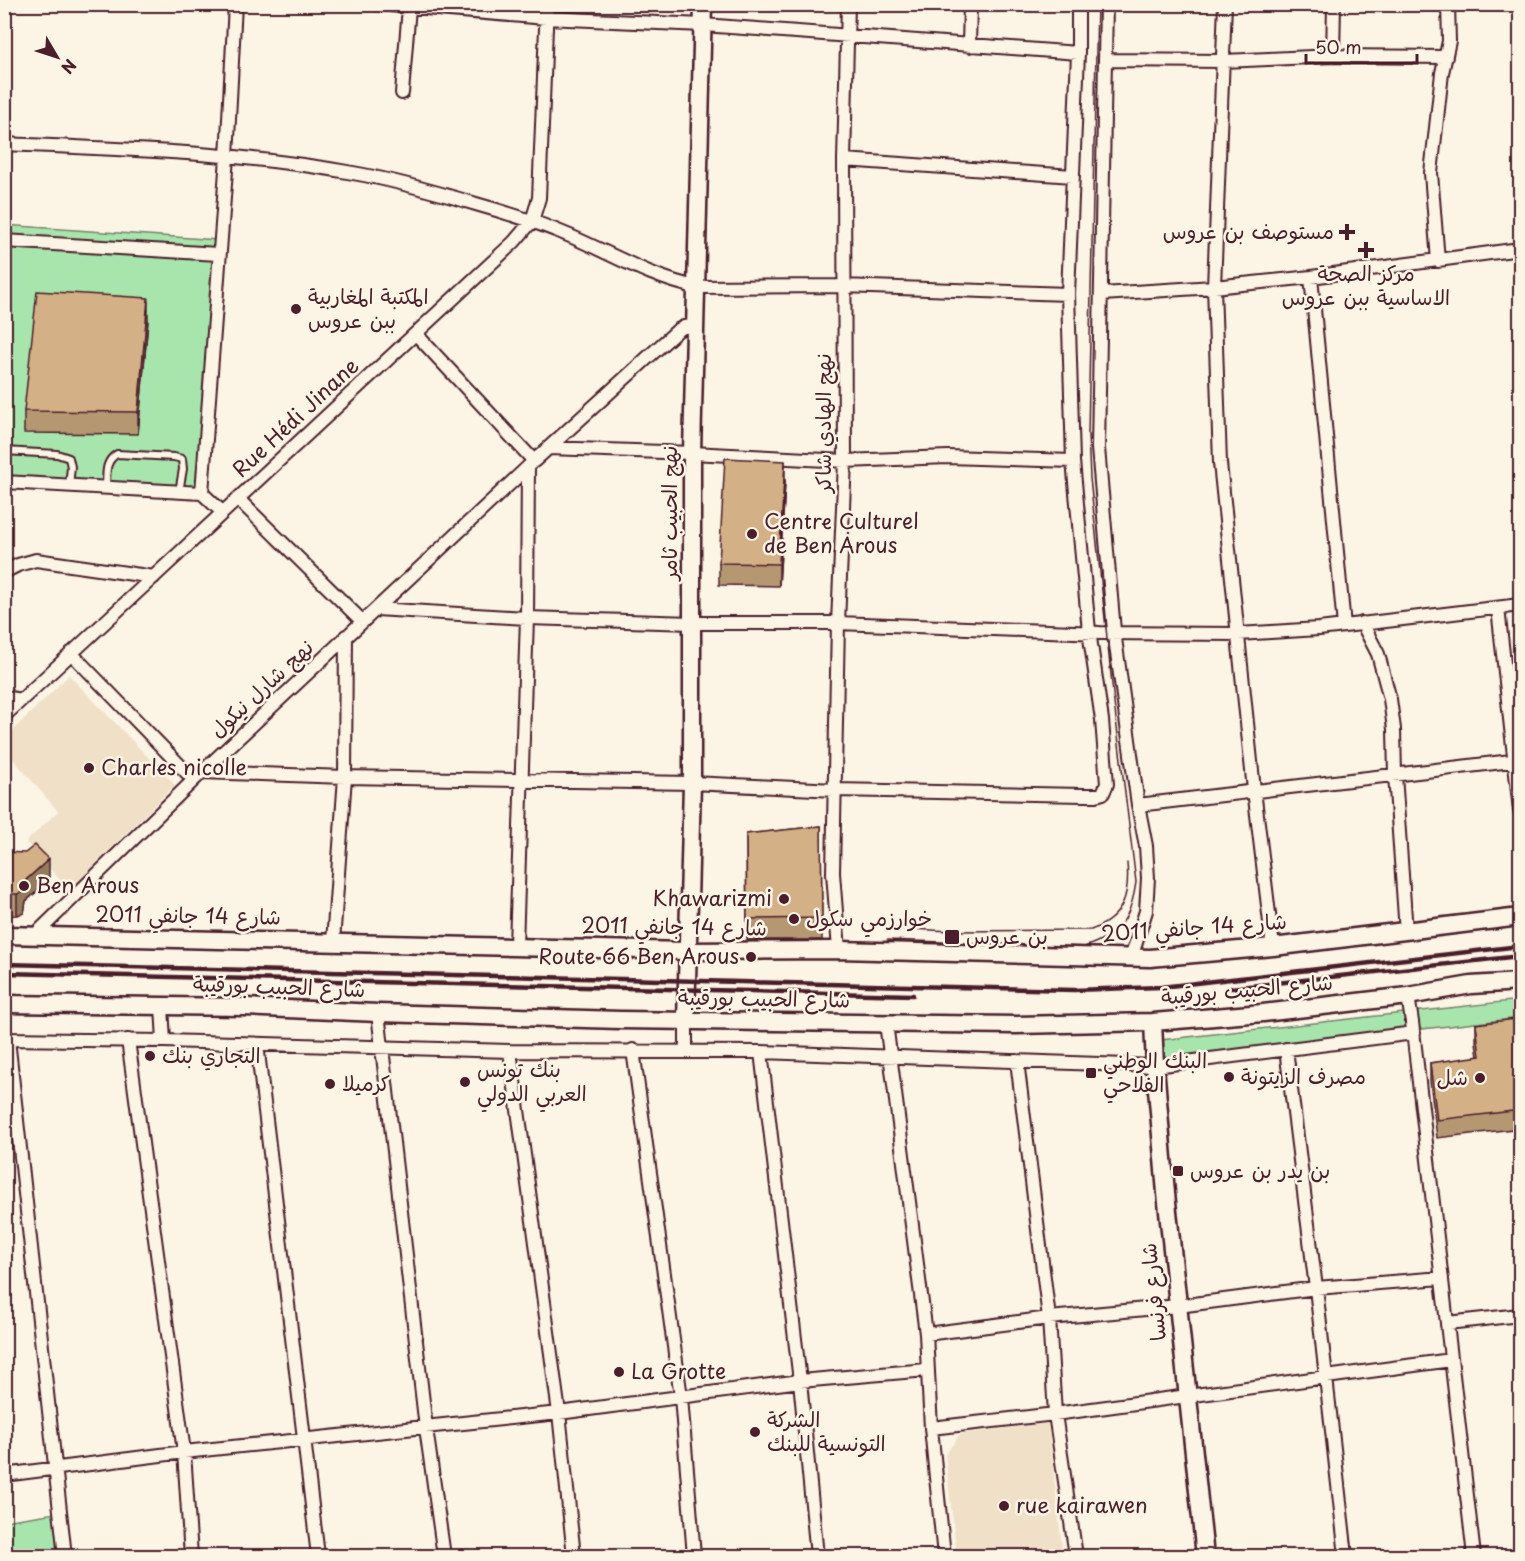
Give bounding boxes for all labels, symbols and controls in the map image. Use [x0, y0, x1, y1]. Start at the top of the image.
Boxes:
north arrow [27, 27, 87, 87]
scale bar [1306, 27, 1417, 65]
text: 50 m [1315, 33, 1362, 60]
text: N [56, 55, 83, 80]
place label: مستوصف بن عروس [1163, 214, 1334, 246]
marker: مستوصف بن عروس [1338, 223, 1356, 241]
marker: مركز الصحة الاساسية ببن عروس [1357, 241, 1375, 259]
place label: مركز الصحة الاساسية ببن عروس [1282, 256, 1450, 312]
place label: المكتبة المغاربية ببن عروس [308, 279, 429, 335]
marker: المكتبة المغاربية ببن عروس [289, 302, 303, 316]
street label: Rue Hédi Jinane [224, 349, 365, 484]
street label: نهج الهادي شاكر [806, 354, 839, 494]
street label: نهج الحبيب ثامر [652, 446, 684, 582]
place label: Centre Culturel de Ben Arous [764, 504, 919, 560]
marker: Centre Culturel de Ben Arous [745, 527, 759, 541]
street label: نهج شارل نيكول [201, 631, 320, 744]
place label: Charles nicolle [101, 750, 247, 782]
marker: Charles nicolle [82, 761, 96, 775]
place label: Ben Arous [36, 868, 139, 900]
marker: Ben Arous [17, 879, 31, 893]
place label: Khawarizmi [652, 881, 772, 913]
marker: Khawarizmi [777, 892, 791, 906]
street label: شارع 14 جانفي 2011 [95, 896, 281, 937]
place label: خوارزمي سكول [806, 901, 932, 938]
street label: شارع 14 جانفي 2011 [1100, 904, 1288, 953]
street label: شارع 14 جانفي 2011 [581, 907, 767, 948]
marker: خوارزمي سكول [787, 912, 801, 926]
place label: بن عروس [966, 919, 1048, 951]
marker: بن عروس [943, 928, 961, 946]
place label: Route 66 Ben Arous [538, 939, 739, 971]
marker: Route 66 Ben Arous [744, 950, 758, 964]
street label: شارع الحبيب بورقيبة [1160, 965, 1334, 1012]
street label: شارع الحبيب بورقيبة [192, 966, 366, 1005]
street label: شارع الحبيب بورقيبة [678, 979, 850, 1016]
place label: التجاري بنك [162, 1038, 261, 1071]
place label: البنك الوطني الفلاحي [1103, 1043, 1207, 1104]
marker: التجاري بنك [143, 1049, 157, 1063]
place label: بنك تونس العربي الدولي [477, 1052, 587, 1113]
place label: مصرف الزيتونة [1241, 1059, 1366, 1091]
place label: شل [1437, 1060, 1468, 1092]
place label: كرميلا [342, 1066, 390, 1098]
marker: البنك الوطني الفلاحي [1084, 1066, 1098, 1080]
marker: مصرف الزيتونة [1222, 1070, 1236, 1084]
marker: شل [1473, 1071, 1487, 1085]
marker: بنك تونس العربي الدولي [458, 1075, 472, 1089]
marker: كرميلا [323, 1077, 337, 1091]
place label: بن يدر بن عروس [1190, 1153, 1330, 1185]
marker: بن يدر بن عروس [1171, 1164, 1185, 1178]
street label: شارع فرنسا [1131, 1241, 1174, 1343]
place label: La Grotte [631, 1354, 726, 1386]
marker: La Grotte [612, 1365, 626, 1379]
place label: الشركة التونسية للبنك [767, 1402, 886, 1458]
marker: الشركة التونسية للبنك [748, 1425, 762, 1439]
place label: rue kairawen [1016, 1488, 1148, 1520]
marker: rue kairawen [997, 1499, 1011, 1513]

